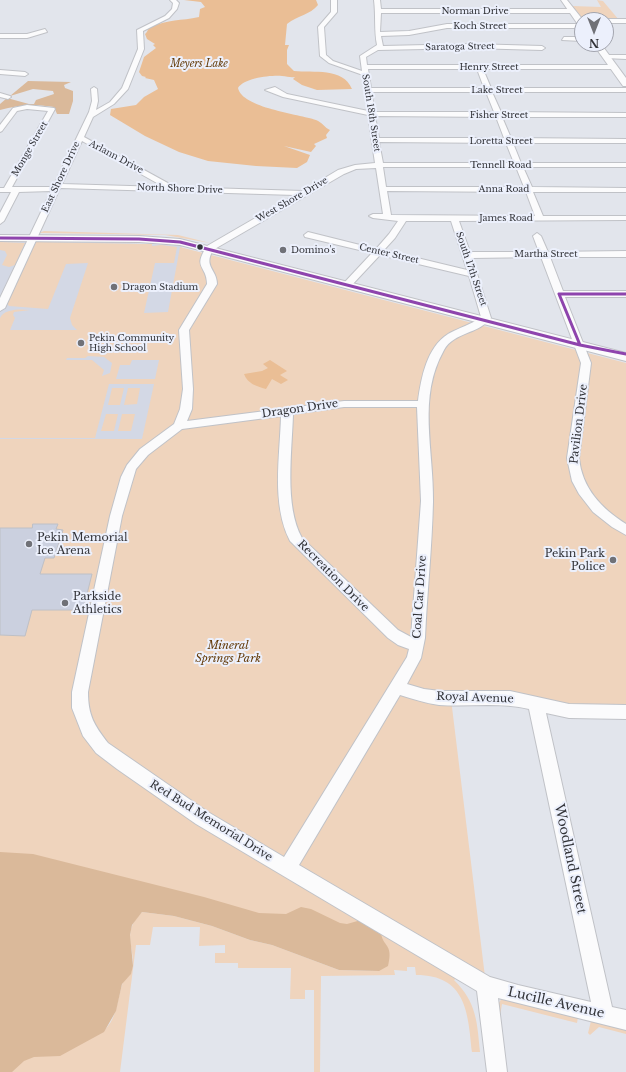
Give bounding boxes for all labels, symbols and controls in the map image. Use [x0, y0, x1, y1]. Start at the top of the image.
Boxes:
street label: Norman Drive [441, 6, 509, 16]
north arrow [574, 12, 614, 52]
street label: Koch Street [453, 21, 507, 31]
text: N [589, 36, 599, 50]
street label: Saratoga Street [425, 41, 495, 53]
water label: Meyers Lake [170, 58, 228, 70]
street label: Henry Street [459, 62, 519, 72]
street label: South 18th Street [360, 73, 382, 153]
street label: Lake Street [471, 85, 523, 95]
street label: Fisher Street [470, 110, 528, 120]
street label: Monge Street [10, 120, 50, 178]
street label: Loretta Street [469, 136, 533, 146]
street label: Arlann Drive [87, 138, 145, 176]
street label: East Shore Drive [40, 140, 82, 214]
street label: Tennell Road [470, 160, 532, 170]
street label: West Shore Drive [254, 175, 330, 225]
street label: North Shore Drive [137, 182, 223, 196]
street label: Anna Road [479, 184, 529, 194]
street label: James Road [479, 213, 533, 223]
street label: South 17th Street [453, 231, 489, 307]
unlabelled marker [195, 242, 205, 252]
street label: Center Street [358, 242, 420, 266]
marker: Domino's [278, 245, 288, 255]
place label: Domino's [291, 245, 335, 255]
street label: Martha Street [514, 249, 578, 259]
marker: Dragon Stadium [109, 282, 119, 292]
place label: Dragon Stadium [122, 282, 198, 292]
place label: Pekin Community High School [89, 333, 174, 354]
marker: Pekin Community High School [76, 338, 86, 348]
street label: Pavilion Drive [568, 383, 590, 465]
street label: Dragon Drive [261, 397, 339, 421]
place label: Pekin Memorial Ice Arena [37, 531, 127, 557]
street label: Recreation Drive [295, 538, 371, 614]
marker: Pekin Memorial Ice Arena [24, 539, 34, 549]
place label: Pekin Park Police [545, 547, 605, 573]
street label: Coal Car Drive [411, 555, 429, 639]
marker: Pekin Park Police [608, 555, 618, 565]
place label: Parkside Athletics [73, 590, 122, 616]
marker: Parkside Athletics [60, 598, 70, 608]
park label: Mineral Springs Park [195, 639, 261, 665]
street label: Royal Avenue [436, 690, 514, 706]
street label: Red Bud Memorial Drive [147, 778, 275, 864]
street label: Woodland Street [551, 803, 589, 915]
street label: Lucille Avenue [506, 984, 606, 1022]

